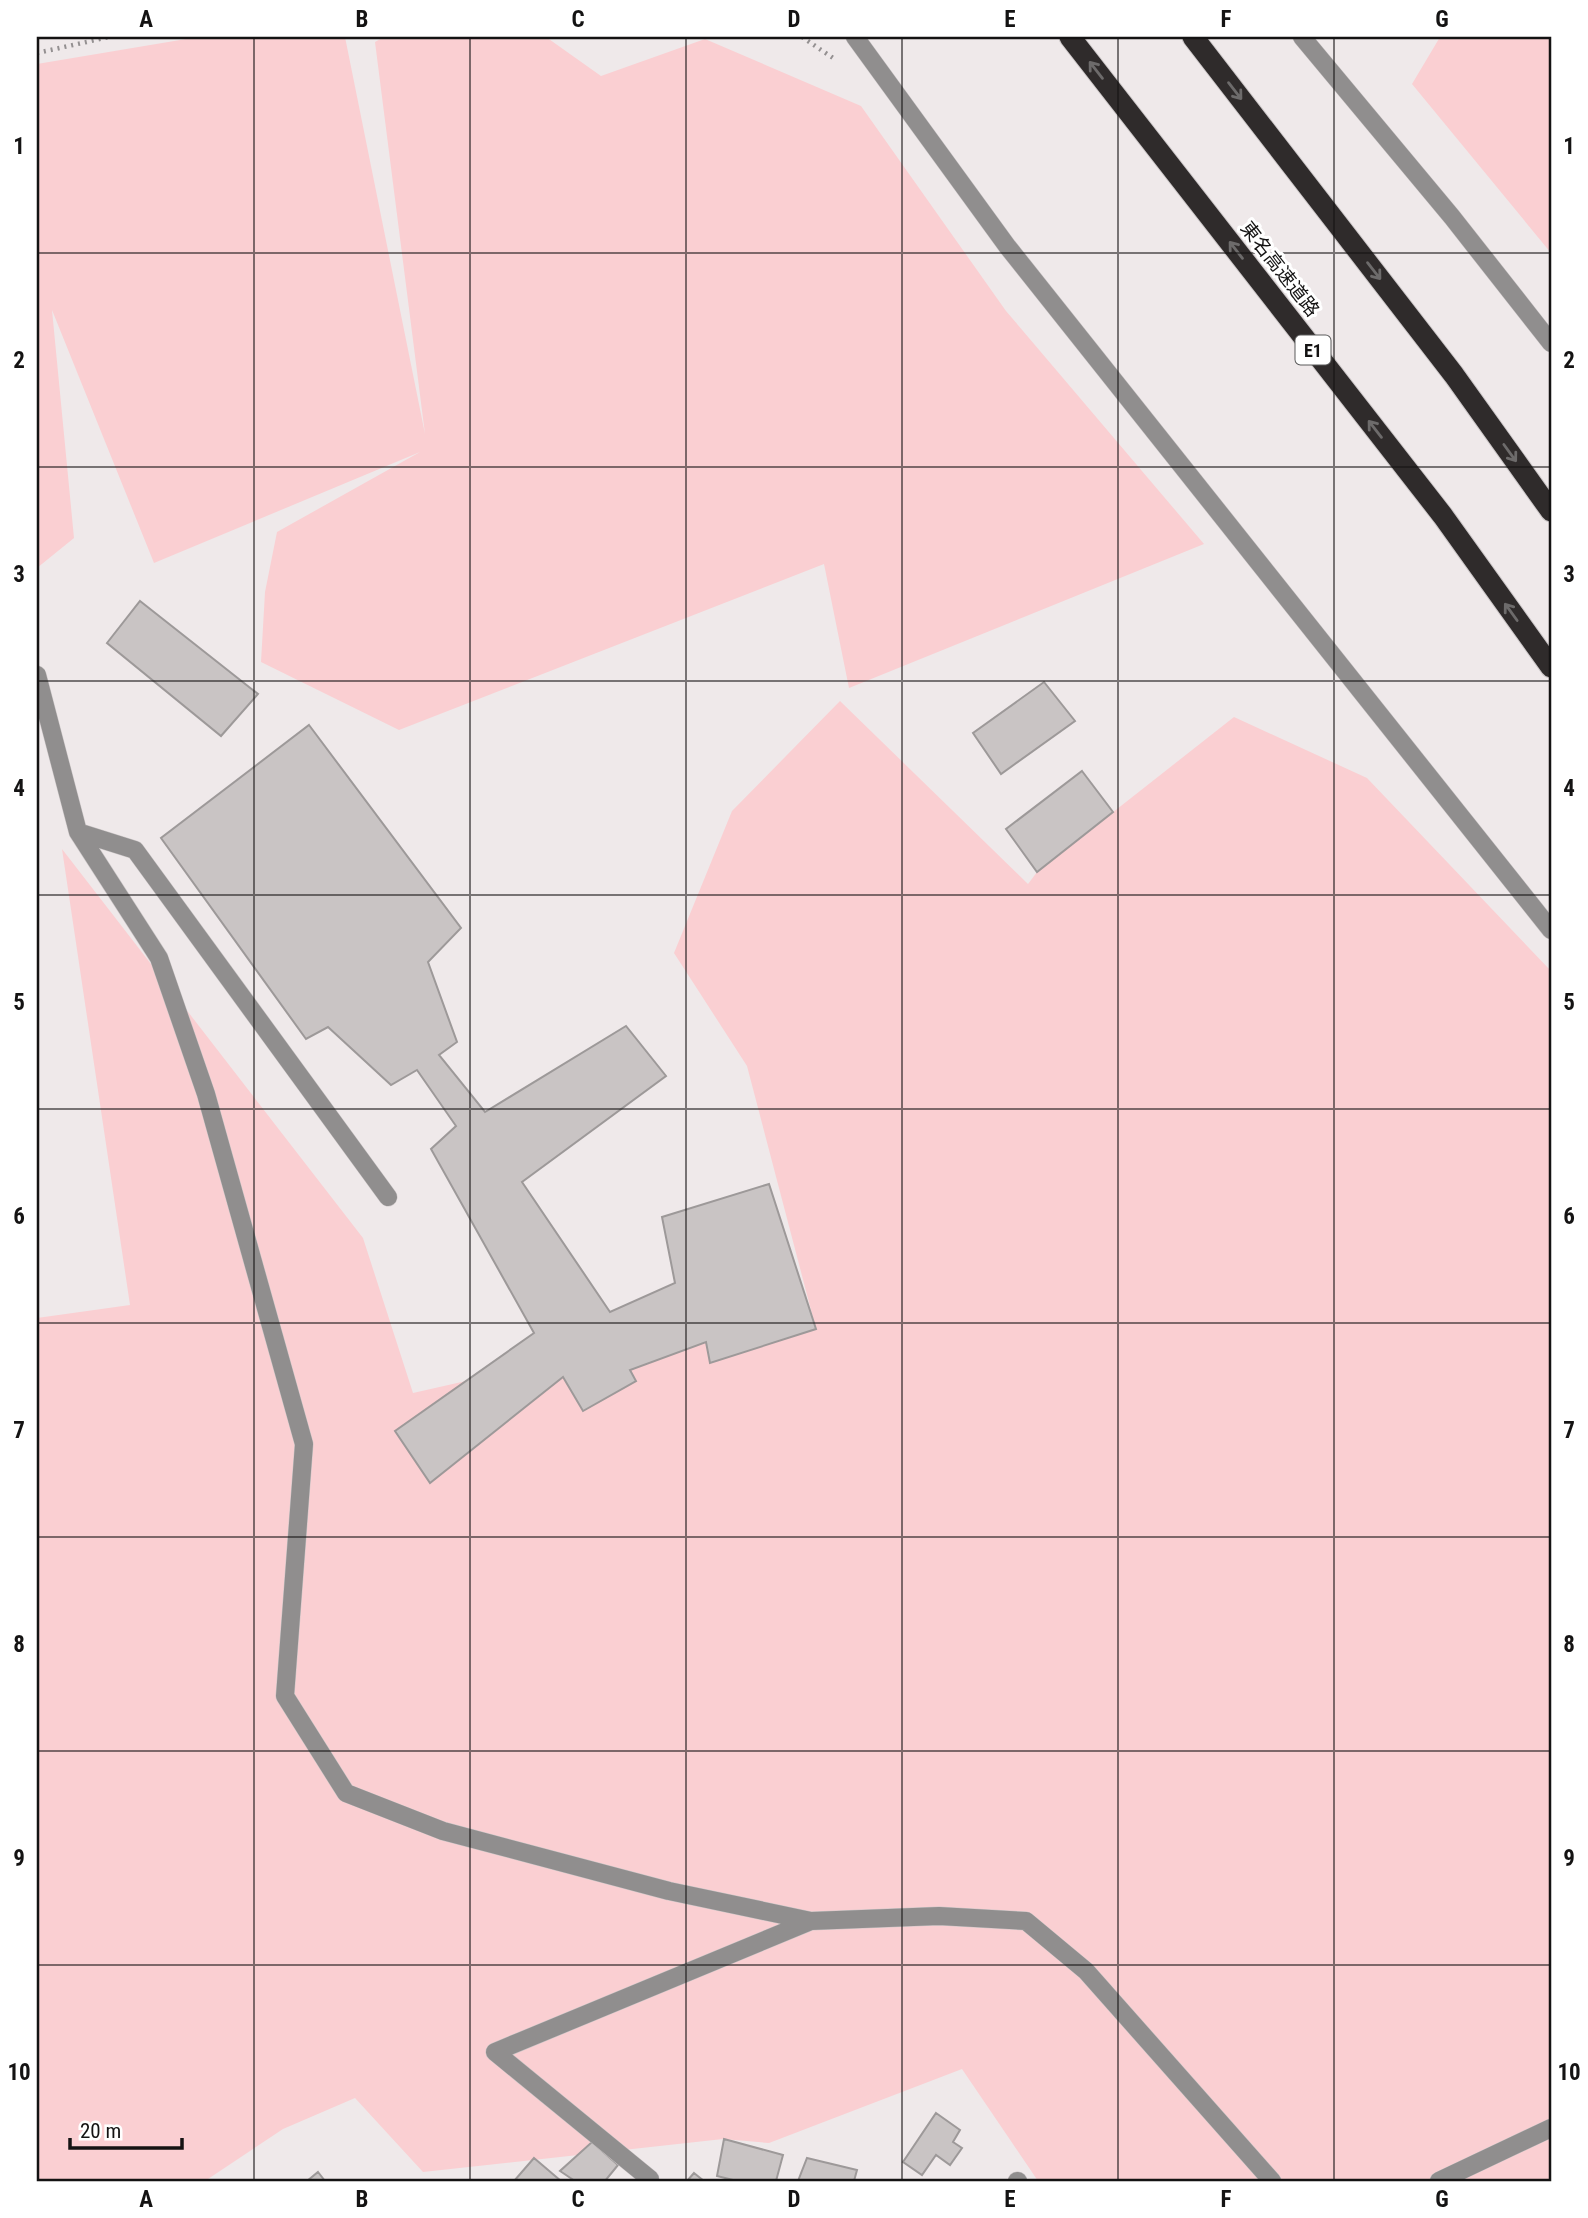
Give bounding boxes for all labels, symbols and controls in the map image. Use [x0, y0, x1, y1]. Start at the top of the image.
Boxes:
text: A [139, 6, 153, 33]
text: B [356, 6, 368, 33]
text: C [571, 6, 585, 33]
text: D [788, 6, 801, 33]
text: E [1004, 6, 1016, 33]
text: F [1221, 6, 1232, 33]
text: G [1435, 6, 1449, 33]
one-way arrow [1089, 61, 1104, 80]
one-way arrow [1228, 81, 1242, 100]
text: 1 [13, 133, 25, 160]
text: 1 [1563, 133, 1575, 160]
street label: 東名高速道路 [1236, 217, 1324, 321]
one-way arrow [1228, 241, 1243, 259]
one-way arrow [1366, 261, 1381, 280]
road number: E1 [1296, 336, 1330, 364]
text: 2 [13, 347, 25, 374]
text: 2 [1563, 347, 1575, 374]
one-way arrow [1368, 421, 1383, 439]
one-way arrow [1503, 443, 1517, 462]
text: 3 [13, 561, 25, 588]
text: 3 [1563, 561, 1575, 588]
one-way arrow [1504, 603, 1519, 622]
text: 4 [13, 775, 25, 802]
text: 4 [1563, 775, 1575, 802]
text: 5 [13, 989, 25, 1016]
text: 5 [1563, 989, 1575, 1016]
text: 6 [13, 1203, 25, 1230]
text: 6 [1563, 1203, 1575, 1230]
text: 7 [13, 1417, 25, 1444]
text: 7 [1563, 1417, 1575, 1444]
text: 8 [13, 1631, 25, 1658]
text: 8 [1563, 1631, 1575, 1658]
text: 9 [13, 1845, 25, 1872]
text: 9 [1563, 1845, 1575, 1872]
text: 10 [7, 2059, 31, 2086]
text: 10 [1557, 2059, 1581, 2086]
scale bar [70, 2106, 182, 2150]
text: 20 m [80, 2119, 121, 2143]
text: A [139, 2186, 153, 2213]
text: B [356, 2186, 368, 2213]
text: C [571, 2186, 585, 2213]
text: D [788, 2186, 801, 2213]
text: E [1004, 2186, 1016, 2213]
text: F [1221, 2186, 1232, 2213]
text: G [1435, 2186, 1449, 2213]

